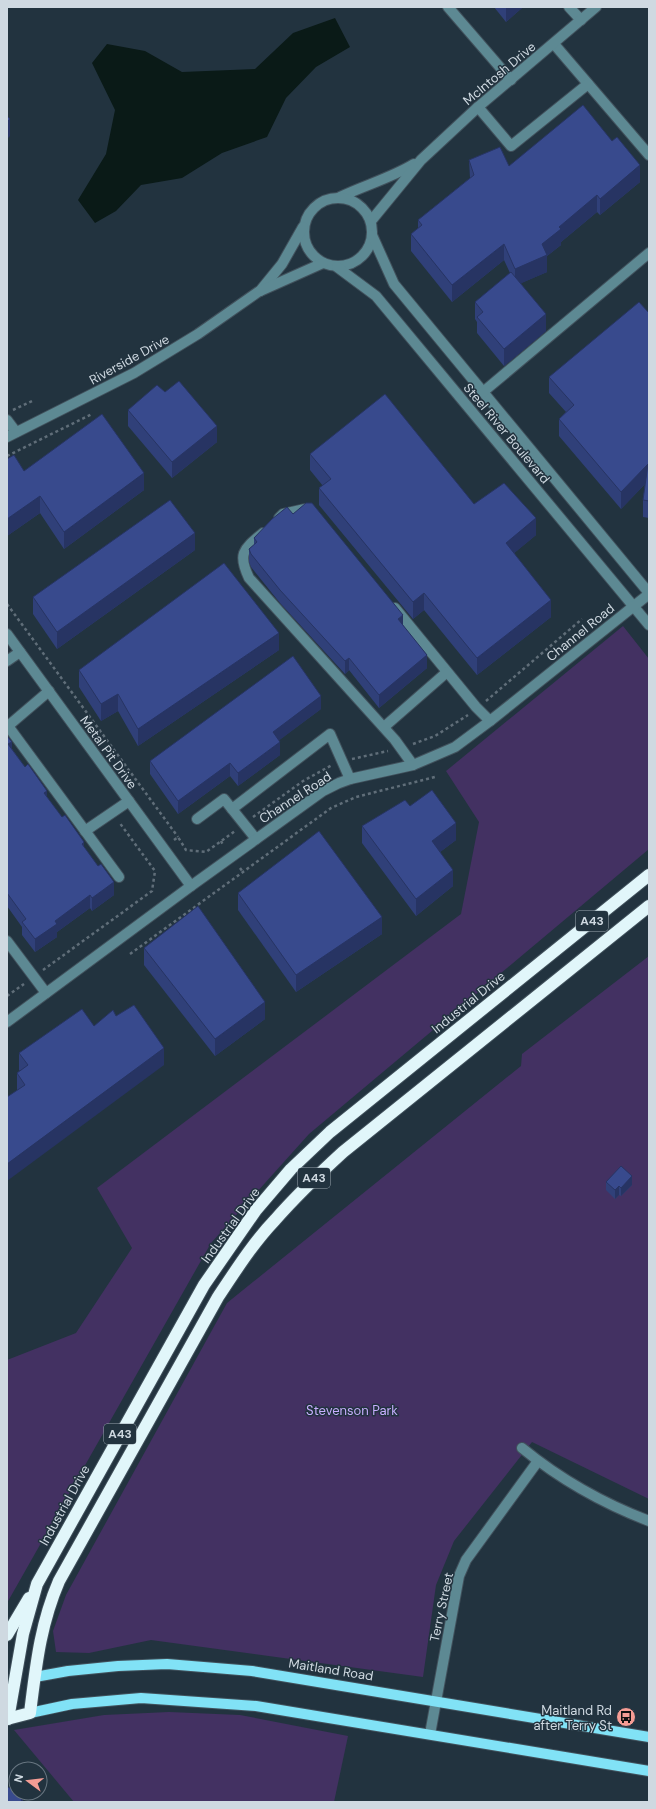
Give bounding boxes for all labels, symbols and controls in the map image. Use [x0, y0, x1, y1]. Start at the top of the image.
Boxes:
street label: McIntosh Drive [459, 38, 539, 109]
street label: Riverside Drive [86, 330, 172, 388]
street label: Steel River Boulevard [460, 380, 554, 487]
street label: Channel Road [543, 600, 618, 665]
street label: Metal Pit Drive [76, 712, 141, 792]
street label: Channel Road [256, 768, 335, 827]
road number: A43 [576, 911, 608, 931]
street label: Industrial Drive [428, 968, 508, 1037]
road number: A43 [298, 1168, 330, 1188]
street label: Industrial Drive [197, 1184, 264, 1267]
park label: Stevenson Park [306, 1402, 398, 1419]
road number: A43 [104, 1424, 136, 1444]
street label: Industrial Drive [35, 1462, 94, 1549]
street label: Terry Street [426, 1571, 457, 1643]
street label: Maitland Road [287, 1654, 374, 1685]
place label: Maitland Rd after Terry St [533, 1702, 612, 1734]
bus stop icon: Maitland Rd after Terry St [615, 1706, 637, 1728]
north arrow [8, 1761, 48, 1801]
text: N [11, 1773, 26, 1784]

